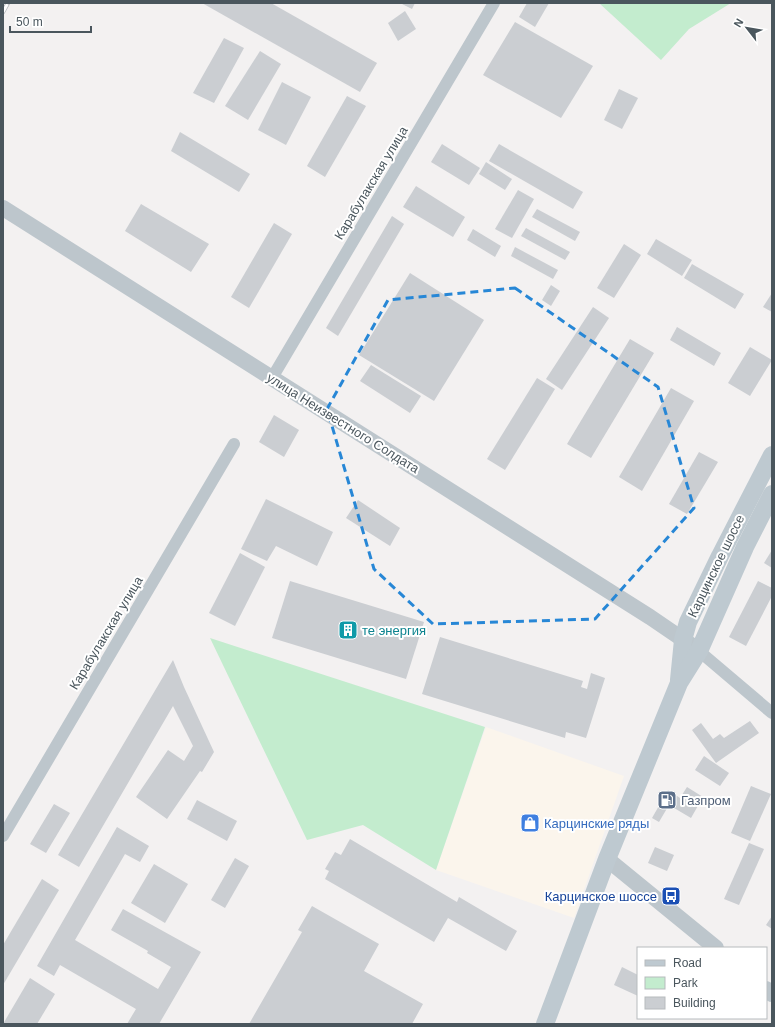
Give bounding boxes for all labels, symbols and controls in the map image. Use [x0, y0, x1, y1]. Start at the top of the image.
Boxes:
scale bar [10, 8, 91, 34]
north arrow [727, 8, 767, 48]
text: 50 m [16, 15, 43, 29]
text: N [731, 16, 746, 29]
street label: Карабулакская улица [331, 123, 411, 242]
street label: улица Неизвестного Солдата [264, 370, 423, 477]
street label: Карцинское шоссе [685, 512, 747, 620]
street label: Карабулакская улица [66, 573, 146, 692]
building icon: те энергия [337, 619, 359, 641]
place label: те энергия [362, 623, 426, 638]
fuel station icon: Газпром [656, 789, 678, 811]
place label: Газпром [681, 793, 731, 808]
shop icon: Карцинские ряды [519, 812, 541, 834]
place label: Карцинские ряды [544, 816, 649, 831]
bus stop icon: Карцинское шоссе [660, 885, 682, 907]
place label: Карцинское шоссе [545, 889, 657, 904]
legend [637, 947, 767, 1019]
text: Road [673, 956, 702, 970]
text: Park [673, 976, 699, 990]
text: Building [673, 996, 716, 1010]

